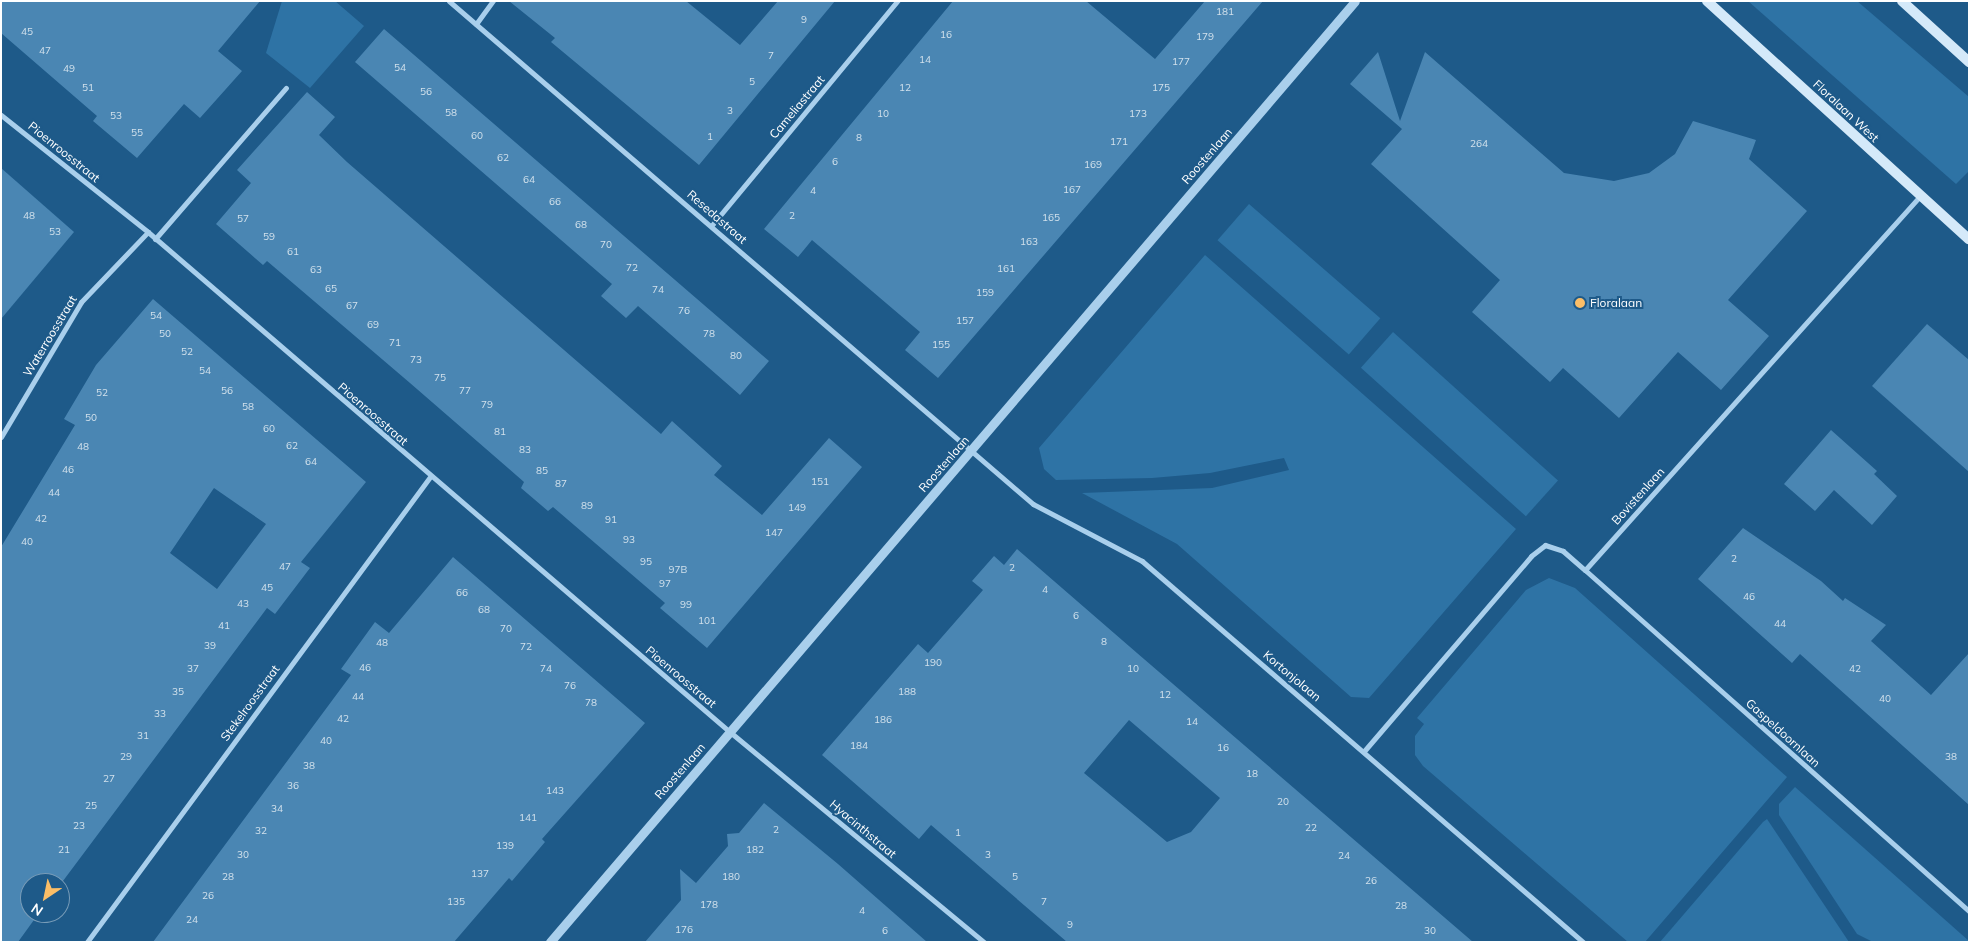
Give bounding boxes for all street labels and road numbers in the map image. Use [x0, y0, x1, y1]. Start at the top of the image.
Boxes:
street label: Cameliastraat [766, 72, 828, 142]
street label: Floralaan West [1810, 77, 1882, 145]
street label: Pioenroosstraat [25, 119, 103, 185]
street label: Roostenlaan [1179, 125, 1235, 187]
street label: Resedastraat [684, 187, 750, 247]
street label: Waterroosstraat [20, 293, 80, 379]
street label: Pioenroosstraat [335, 380, 411, 448]
street label: Roostenlaan [916, 433, 972, 495]
street label: Bovistenlaan [1609, 464, 1667, 528]
street label: Pioenroosstraat [643, 643, 719, 711]
street label: Kortonjolaan [1260, 648, 1324, 704]
street label: Stekelroosstraat [218, 662, 282, 744]
street label: Gaspeldoornlaan [1743, 696, 1823, 770]
street label: Roostenlaan [652, 740, 708, 802]
street label: Hyacinthstraat [827, 797, 899, 861]

